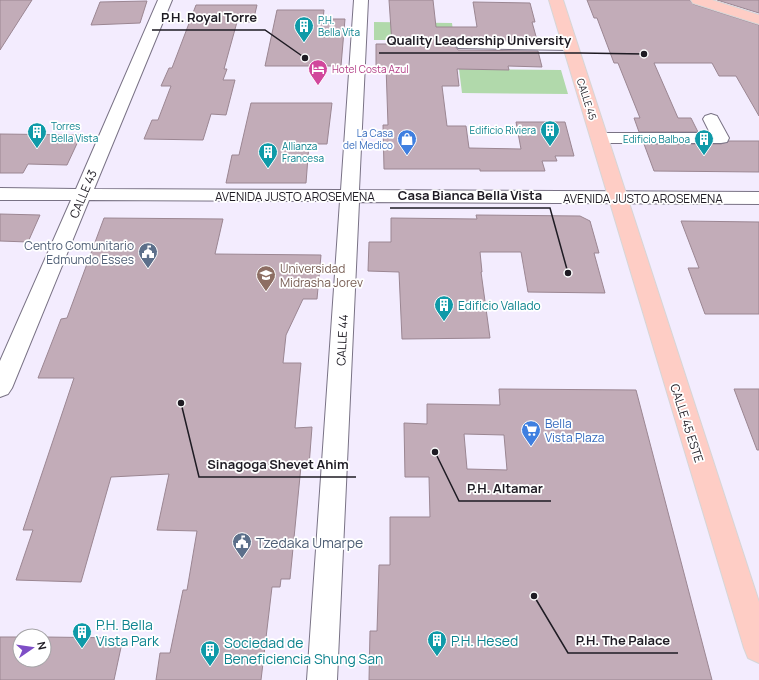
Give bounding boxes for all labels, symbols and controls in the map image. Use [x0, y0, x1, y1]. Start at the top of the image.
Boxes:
callout: P.H. Royal Torre [152, 5, 265, 30]
text: P.H. Royal Torre [161, 8, 257, 26]
place label: P.H. Bella Vita [318, 13, 360, 39]
building icon: P.H. Bella Vita [293, 15, 315, 43]
callout: Quality Leadership University [379, 28, 580, 53]
text: Quality Leadership University [387, 31, 572, 49]
hotel icon: Hotel Costa Azul [307, 58, 329, 86]
place label: Hotel Costa Azul [332, 62, 408, 76]
street label: CALLE 45 [574, 76, 600, 122]
place label: Torres Bella Vista [51, 119, 98, 145]
building icon: Edificio Riviera [539, 119, 561, 147]
building icon: Torres Bella Vista [26, 121, 48, 149]
place label: Edificio Riviera [470, 123, 536, 137]
place label: La Casa del Medico [343, 126, 393, 152]
shop icon: La Casa del Medico [396, 128, 418, 156]
building icon: Edificio Balboa [693, 128, 715, 156]
place label: Edificio Balboa [623, 132, 690, 146]
place label: Allianza Francesa [282, 139, 324, 165]
building icon: Allianza Francesa [257, 141, 279, 169]
street label: CALLE 43 [65, 167, 101, 221]
callout: Casa Bianca Bella Vista [390, 183, 550, 208]
text: Casa Bianca Bella Vista [398, 186, 542, 204]
street label: AVENIDA JUSTO AROSEMENA [215, 188, 375, 205]
street label: AVENIDA JUSTO AROSEMENA [563, 190, 723, 207]
place label: Centro Comunitario Edmundo Esses [24, 237, 134, 268]
public building icon: Centro Comunitario Edmundo Esses [137, 241, 159, 269]
place label: Universidad Midrasha Jorev [280, 260, 363, 291]
school or university icon: Universidad Midrasha Jorev [255, 264, 277, 292]
building icon: Edificio Vallado [433, 294, 455, 322]
place label: Edificio Vallado [458, 297, 541, 314]
street label: CALLE 44 [332, 314, 352, 366]
street label: CALLE 45 ESTE [666, 381, 708, 465]
place label: Bella Vista Plaza [545, 415, 604, 446]
supermarket icon: Bella Vista Plaza [520, 419, 542, 447]
callout: Sinagoga Shevet Ahim [199, 452, 356, 477]
text: Sinagoga Shevet Ahim [207, 455, 349, 473]
callout: P.H. Altamar [459, 476, 551, 501]
text: P.H. Altamar [467, 479, 543, 497]
public building icon: Tzedaka Umarpe [231, 531, 253, 559]
place label: Tzedaka Umarpe [256, 533, 363, 552]
place label: P.H. Bella Vista Park [96, 615, 160, 650]
building icon: P.H. Bella Vista Park [71, 621, 93, 649]
north arrow [12, 628, 52, 668]
callout: P.H. The Palace [568, 628, 678, 653]
building icon: P.H. Hesed [426, 629, 448, 657]
place label: P.H. Hesed [451, 631, 518, 650]
text: P.H. The Palace [576, 631, 670, 649]
place label: Sociedad de Beneficiencia Shung San [224, 633, 383, 668]
building icon: Sociedad de Beneficiencia Shung San [199, 639, 221, 667]
text: N [34, 640, 50, 651]

